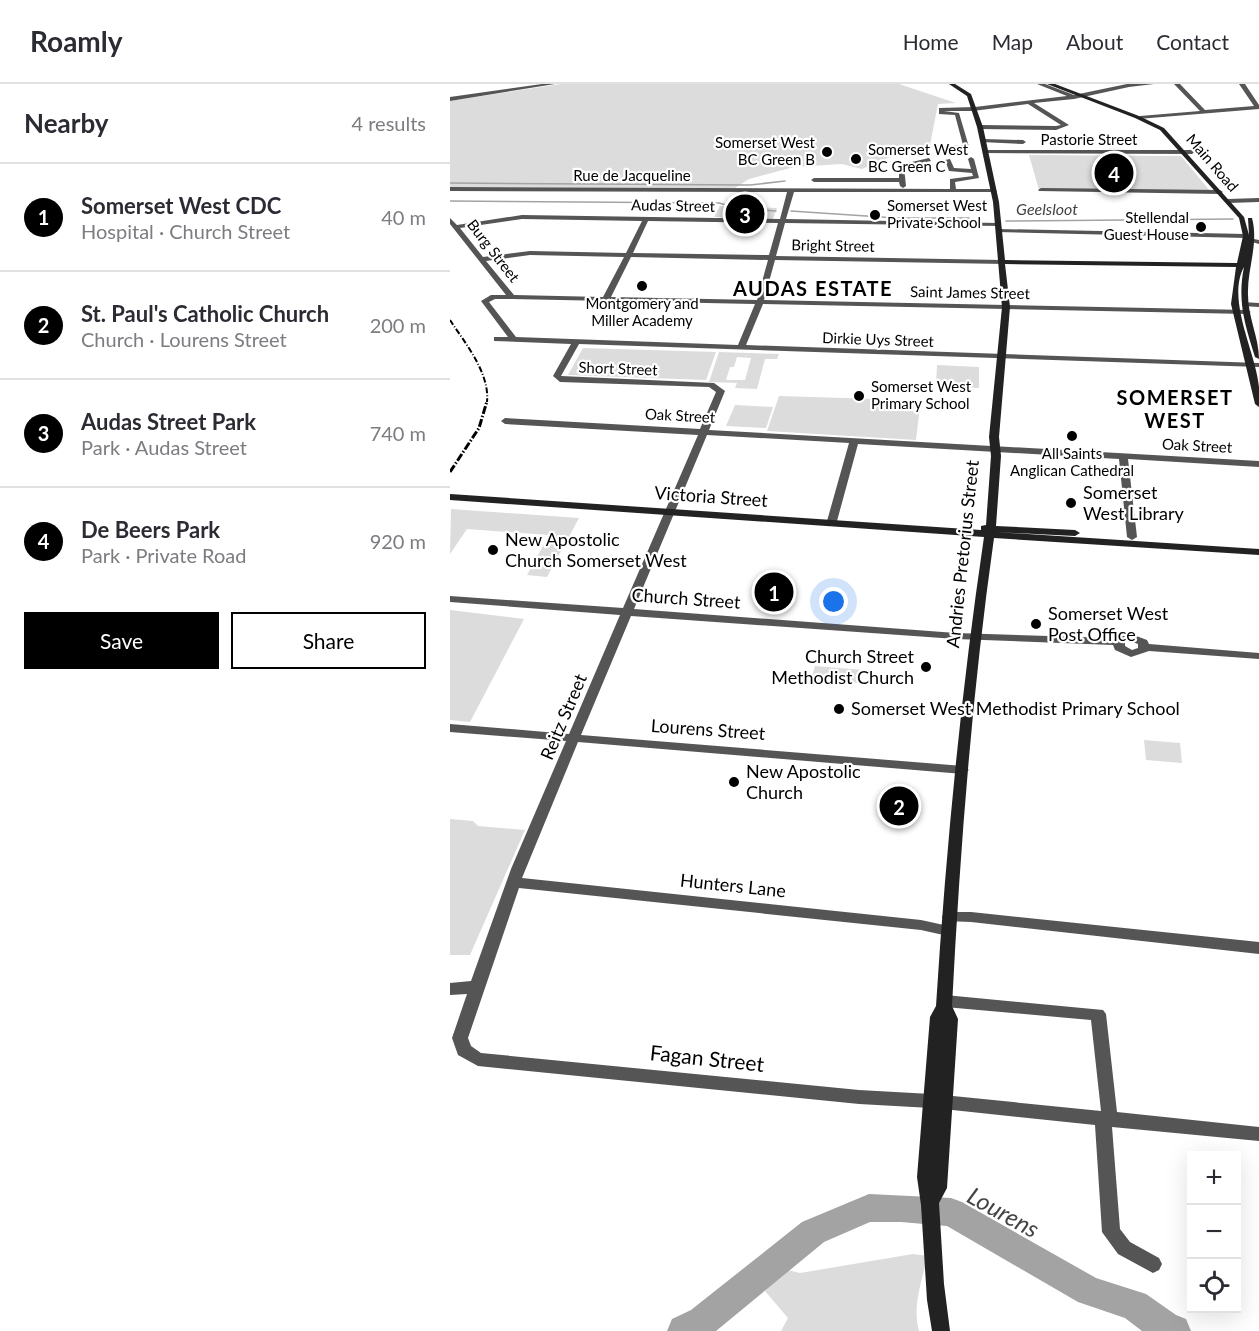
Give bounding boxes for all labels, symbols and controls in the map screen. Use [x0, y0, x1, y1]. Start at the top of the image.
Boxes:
text: Roamly [30, 24, 123, 58]
text: Home [903, 29, 959, 54]
text: Map [992, 29, 1033, 54]
text: About [1066, 29, 1123, 54]
text: Contact [1156, 29, 1229, 54]
text: Nearby [24, 107, 109, 139]
text: 4 results [351, 111, 426, 135]
street label: Pastorie Street [1041, 130, 1138, 148]
street label: Main Road [1183, 130, 1243, 195]
place label: Somerset West BC Green B [715, 133, 816, 168]
place label: Somerset West BC Green C [868, 140, 969, 175]
marker: Somerset West BC Green B [820, 145, 834, 159]
pin: 4 [1094, 150, 1134, 196]
marker: Somerset West BC Green C [849, 152, 863, 166]
street label: Rue de Jacqueline [573, 166, 691, 184]
text: Somerset West CDC [81, 192, 281, 219]
pin: 3 [726, 192, 764, 236]
street label: Audas Street [631, 195, 716, 215]
place label: Somerset West Private School [887, 196, 988, 231]
water label: Geelsloot [1016, 199, 1078, 218]
text: 1 [38, 205, 49, 229]
text: 40 m [381, 205, 426, 229]
marker: Somerset West Private School [868, 208, 882, 222]
place label: Stellendal Guest House [1104, 208, 1189, 243]
street label: Burg Street [464, 216, 524, 286]
text: Hospital · Church Street [81, 219, 290, 243]
marker: Stellendal Guest House [1194, 220, 1208, 234]
street label: Bright Street [791, 235, 875, 255]
district label: AUDAS ESTATE [732, 276, 893, 300]
marker: Montgomery and Miller Academy [635, 279, 649, 293]
street label: Saint James Street [910, 282, 1031, 302]
place label: Montgomery and Miller Academy [585, 294, 699, 329]
text: St. Paul's Catholic Church [81, 300, 329, 327]
text: 2 [38, 313, 49, 337]
text: 200 m [370, 313, 426, 337]
text: Church · Lourens Street [81, 327, 287, 351]
street label: Dirkie Uys Street [822, 328, 935, 350]
street label: Short Street [578, 358, 658, 378]
place label: Somerset West Primary School [871, 377, 972, 412]
district label: SOMERSET WEST [1117, 385, 1233, 432]
marker: Somerset West Primary School [852, 389, 866, 403]
street label: Oak Street [645, 404, 716, 426]
text: Audas Street Park [81, 408, 256, 435]
text: 3 [38, 421, 49, 445]
text: 740 m [370, 421, 426, 445]
marker: All Saints Anglican Cathedral [1065, 429, 1079, 443]
street label: Oak Street [1162, 434, 1233, 456]
text: Park · Audas Street [81, 435, 247, 459]
place label: All Saints Anglican Cathedral [1010, 444, 1134, 479]
street label: Andries Pretorius Street [941, 458, 983, 649]
street label: Victoria Street [654, 481, 769, 511]
place label: Somerset West Library [1083, 481, 1185, 524]
marker: Somerset West Library [1064, 496, 1078, 510]
text: De Beers Park [81, 516, 220, 543]
place label: New Apostolic Church Somerset West [505, 528, 687, 571]
text: 4 [38, 529, 49, 553]
text: 920 m [370, 529, 426, 553]
text: Park · Private Road [81, 543, 246, 567]
marker: New Apostolic Church Somerset West [486, 543, 500, 557]
pin: 1 [754, 570, 794, 614]
street label: Church Street [631, 583, 742, 613]
your location [819, 587, 848, 616]
place label: Somerset West Post Office [1048, 602, 1169, 645]
button: Save [24, 612, 219, 669]
button: Share [231, 612, 426, 669]
marker: Somerset West Post Office [1029, 617, 1043, 631]
place label: Church Street Methodist Church [771, 645, 915, 688]
marker: Church Street Methodist Church [919, 660, 933, 674]
street label: Reitz Street [535, 670, 591, 763]
place label: Somerset West Methodist Primary School [851, 697, 1180, 719]
marker: Somerset West Methodist Primary School [832, 702, 846, 716]
street label: Lourens Street [650, 714, 766, 744]
place label: New Apostolic Church [746, 760, 861, 803]
marker: New Apostolic Church [727, 775, 741, 789]
pin: 2 [880, 784, 918, 828]
street label: Hunters Lane [679, 869, 787, 901]
street label: Fagan Street [649, 1039, 766, 1076]
map controls [1187, 1151, 1241, 1313]
button: + [1187, 1151, 1241, 1205]
water label: Lourens [963, 1180, 1045, 1243]
button: − [1187, 1205, 1241, 1259]
button: locate [1187, 1259, 1241, 1313]

